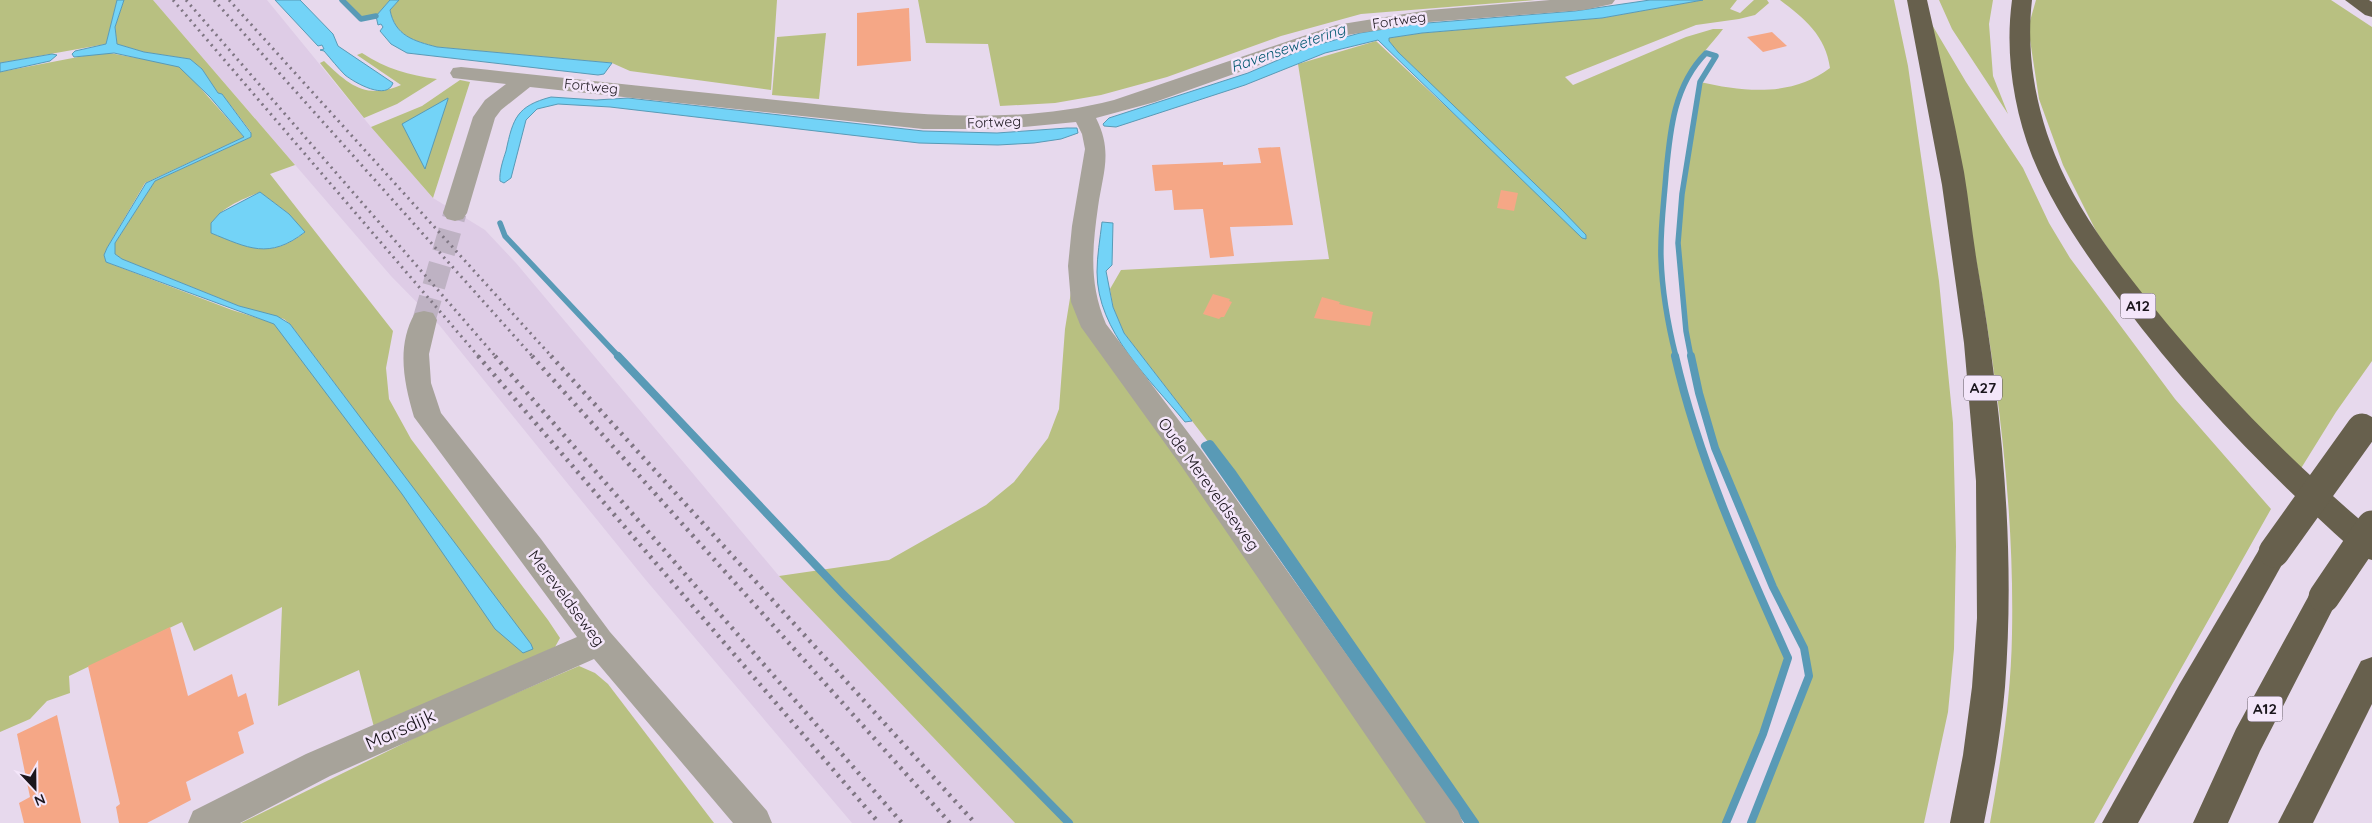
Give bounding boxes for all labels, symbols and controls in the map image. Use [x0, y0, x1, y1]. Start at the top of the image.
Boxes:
street label: Fortweg [1371, 7, 1427, 33]
water label: Ravensewetering [1228, 19, 1349, 76]
street label: Fortweg [563, 74, 619, 98]
street label: Fortweg [967, 112, 1021, 132]
road number: A12 [2120, 294, 2156, 318]
road number: A27 [1964, 376, 2002, 400]
street label: Oude Mereveldseweg [1154, 414, 1264, 554]
street label: Mereveldseweg [524, 546, 610, 650]
road number: A12 [2248, 696, 2282, 722]
street label: Marsdijk [361, 703, 439, 755]
north arrow [10, 763, 60, 813]
text: N [32, 790, 48, 810]

